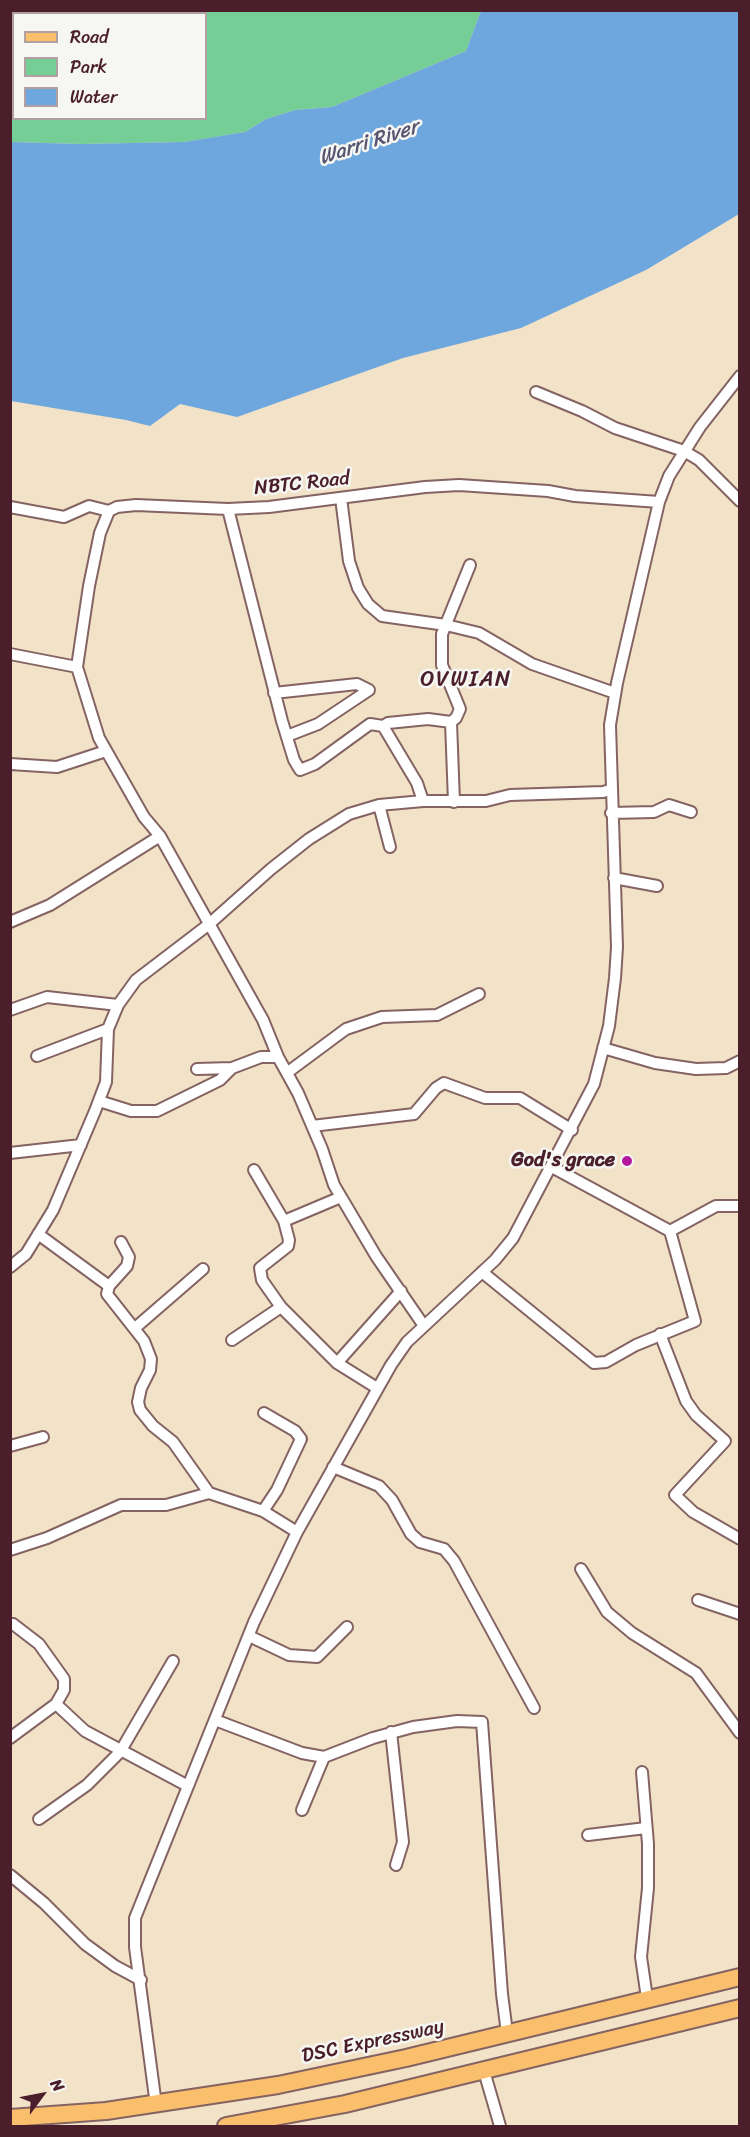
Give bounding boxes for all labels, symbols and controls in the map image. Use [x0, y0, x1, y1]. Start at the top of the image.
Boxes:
legend [12, 12, 207, 120]
text: Road [70, 21, 109, 53]
text: Park [70, 51, 107, 83]
text: Water [70, 81, 117, 113]
water label: Warri River [316, 115, 422, 171]
street label: NBTC Road [253, 467, 351, 501]
district label: OVWIAN [421, 667, 511, 693]
place label: God's grace [511, 1149, 615, 1173]
marker: God's grace [620, 1154, 634, 1168]
street label: DSC Expressway [300, 2015, 446, 2069]
north arrow [12, 2065, 72, 2125]
text: N [42, 2073, 73, 2098]

